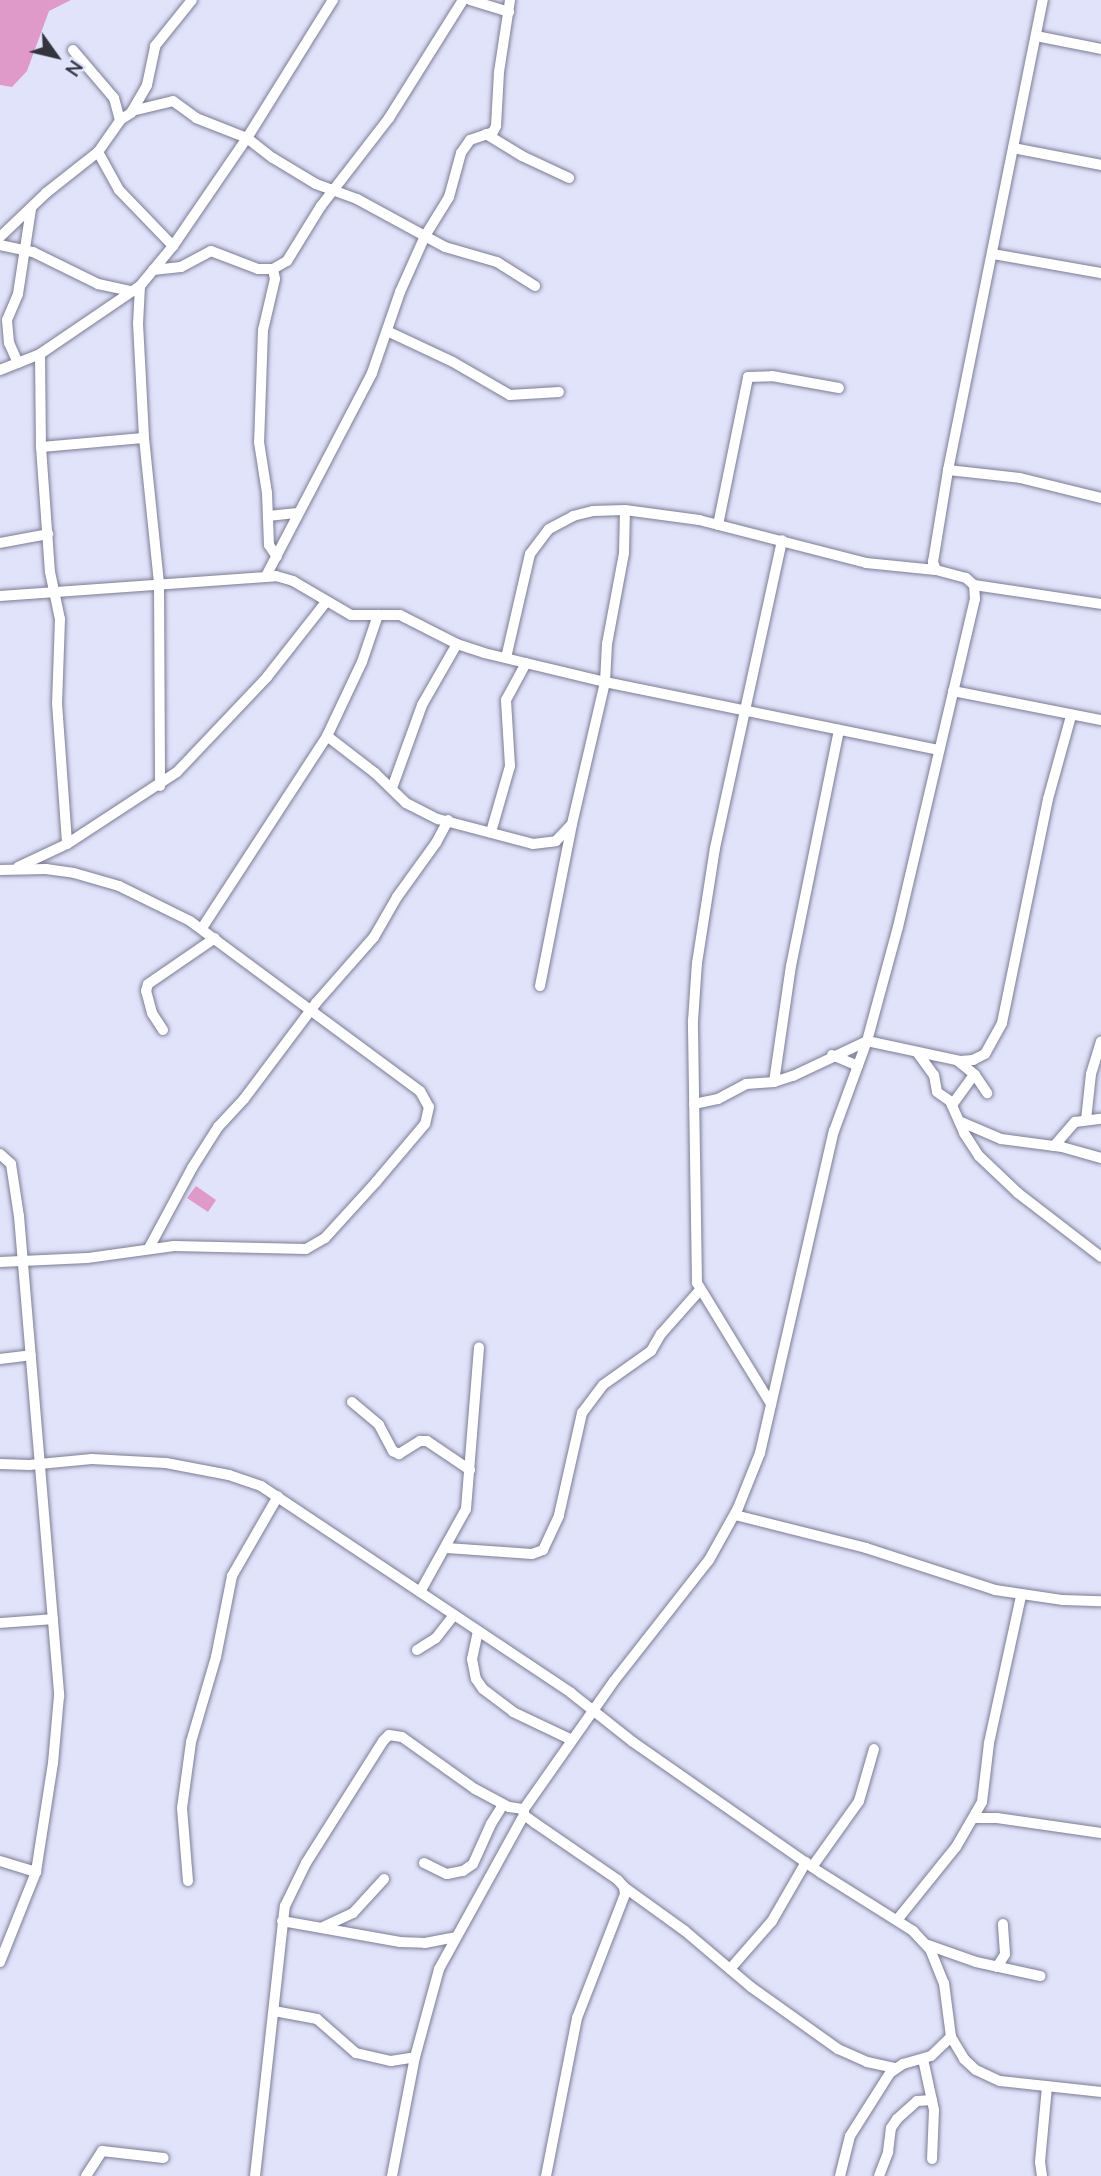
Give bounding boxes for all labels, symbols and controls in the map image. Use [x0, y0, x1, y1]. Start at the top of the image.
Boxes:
north arrow [21, 21, 91, 91]
text: N [59, 55, 88, 81]

